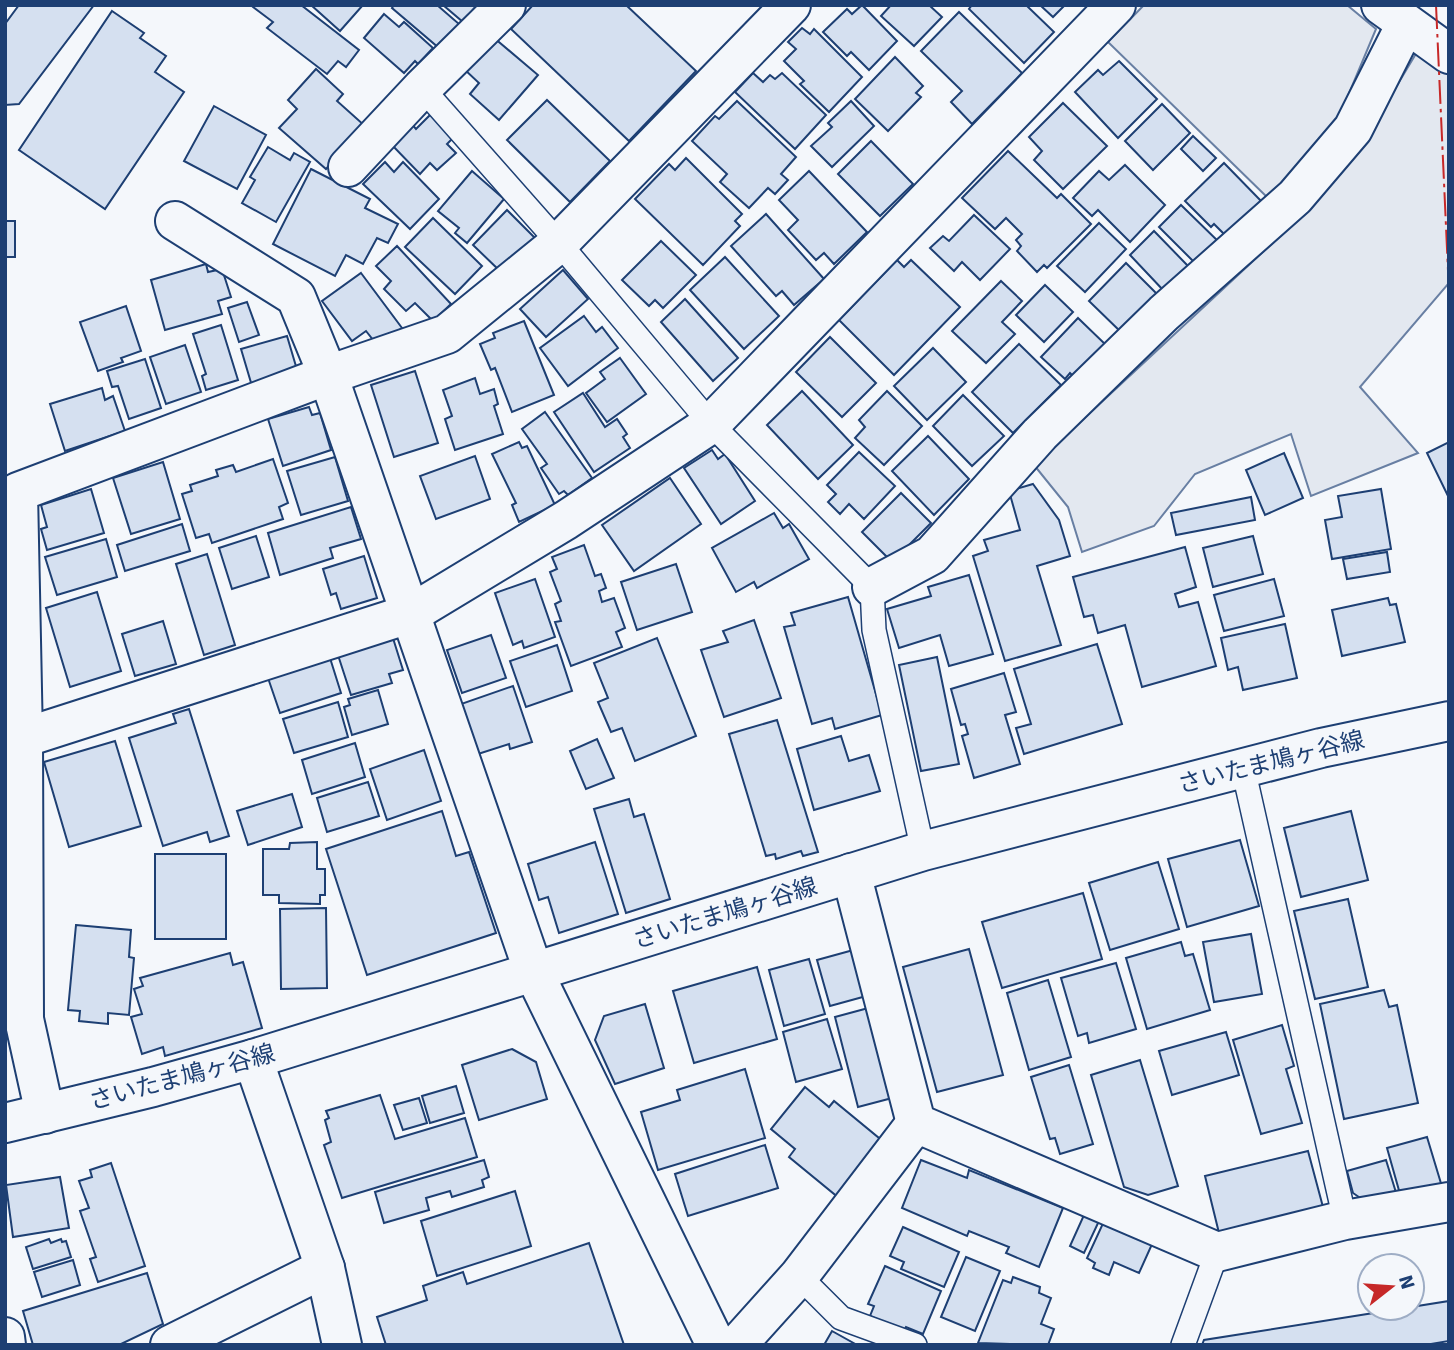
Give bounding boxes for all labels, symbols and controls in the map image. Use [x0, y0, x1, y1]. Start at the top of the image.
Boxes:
street label: さいたま鳩ヶ谷線 [1175, 724, 1367, 800]
street label: さいたま鳩ヶ谷線 [629, 871, 821, 955]
street label: さいたま鳩ヶ谷線 [86, 1038, 278, 1116]
north arrow [1356, 1252, 1426, 1322]
text: N [1393, 1272, 1420, 1292]

